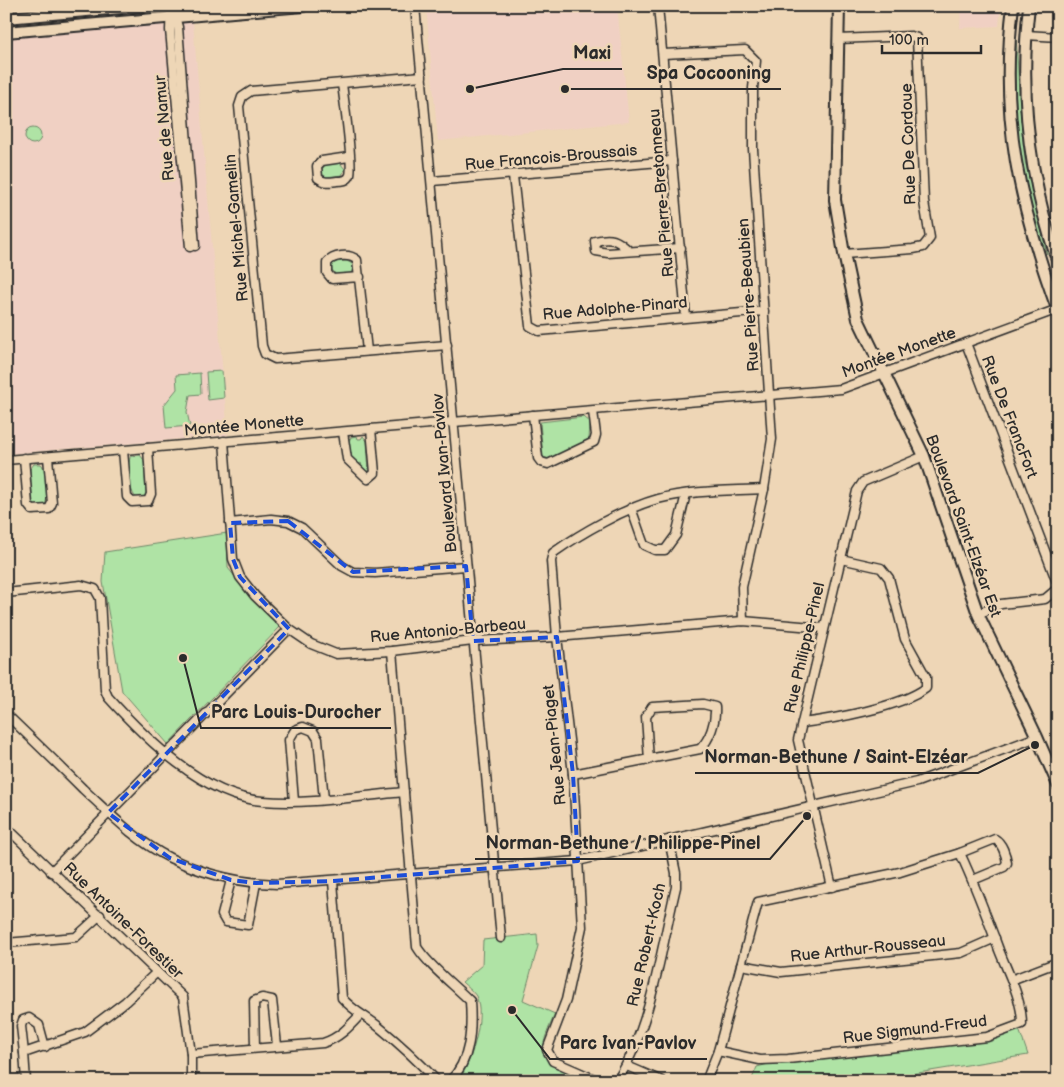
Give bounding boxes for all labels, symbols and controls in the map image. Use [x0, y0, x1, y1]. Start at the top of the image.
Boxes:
scale bar [882, 22, 980, 54]
text: 100 m [889, 31, 929, 50]
callout: Maxi [563, 36, 622, 69]
text: Maxi [573, 43, 611, 64]
callout: Spa Cocooning [637, 56, 781, 89]
text: Spa Cocooning [647, 63, 771, 84]
street label: Rue de Namur [151, 74, 179, 182]
street label: Rue De Cordoue [897, 82, 921, 205]
street label: Rue Pierre-Bretonneau [645, 108, 679, 278]
street label: Rue Francois-Broussais [464, 141, 638, 175]
street label: Rue Michel-Gamelin [221, 153, 253, 303]
street label: Rue Pierre-Beaubien [734, 218, 764, 372]
street label: Rue Adolphe-Pinard [542, 293, 688, 325]
street label: Montée Monette [839, 323, 959, 382]
street label: Rue De FrancFort [977, 353, 1041, 481]
street label: Boulevard Ivan-Pavlov [429, 392, 461, 553]
street label: Montée Monette [183, 411, 305, 441]
street label: Boulevard Saint-Elzéar Est [921, 432, 1005, 620]
street label: Rue Philippe-Pinel [781, 581, 829, 715]
street label: Rue Antonio-Barbeau [369, 615, 527, 647]
street label: Rue Jean-Piaget [539, 684, 571, 806]
callout: Parc Louis-Durocher [201, 695, 391, 728]
text: Parc Louis-Durocher [211, 702, 382, 723]
callout: Norman-Bethune / Saint-Elzéar [695, 740, 978, 773]
text: Norman-Bethune / Saint-Elzéar [704, 747, 969, 768]
callout: Norman-Bethune / Philippe-Pinel [475, 826, 770, 859]
text: Norman-Bethune / Philippe-Pinel [485, 833, 761, 854]
street label: Rue Antoine-Forestier [59, 859, 187, 983]
street label: Rue Robert-Koch [624, 881, 671, 1009]
street label: Rue Arthur-Rousseau [789, 931, 947, 967]
street label: Rue Sigmund-Freud [842, 1012, 988, 1048]
callout: Parc Ivan-Pavlov [550, 1026, 707, 1059]
text: Parc Ivan-Pavlov [560, 1033, 697, 1054]

